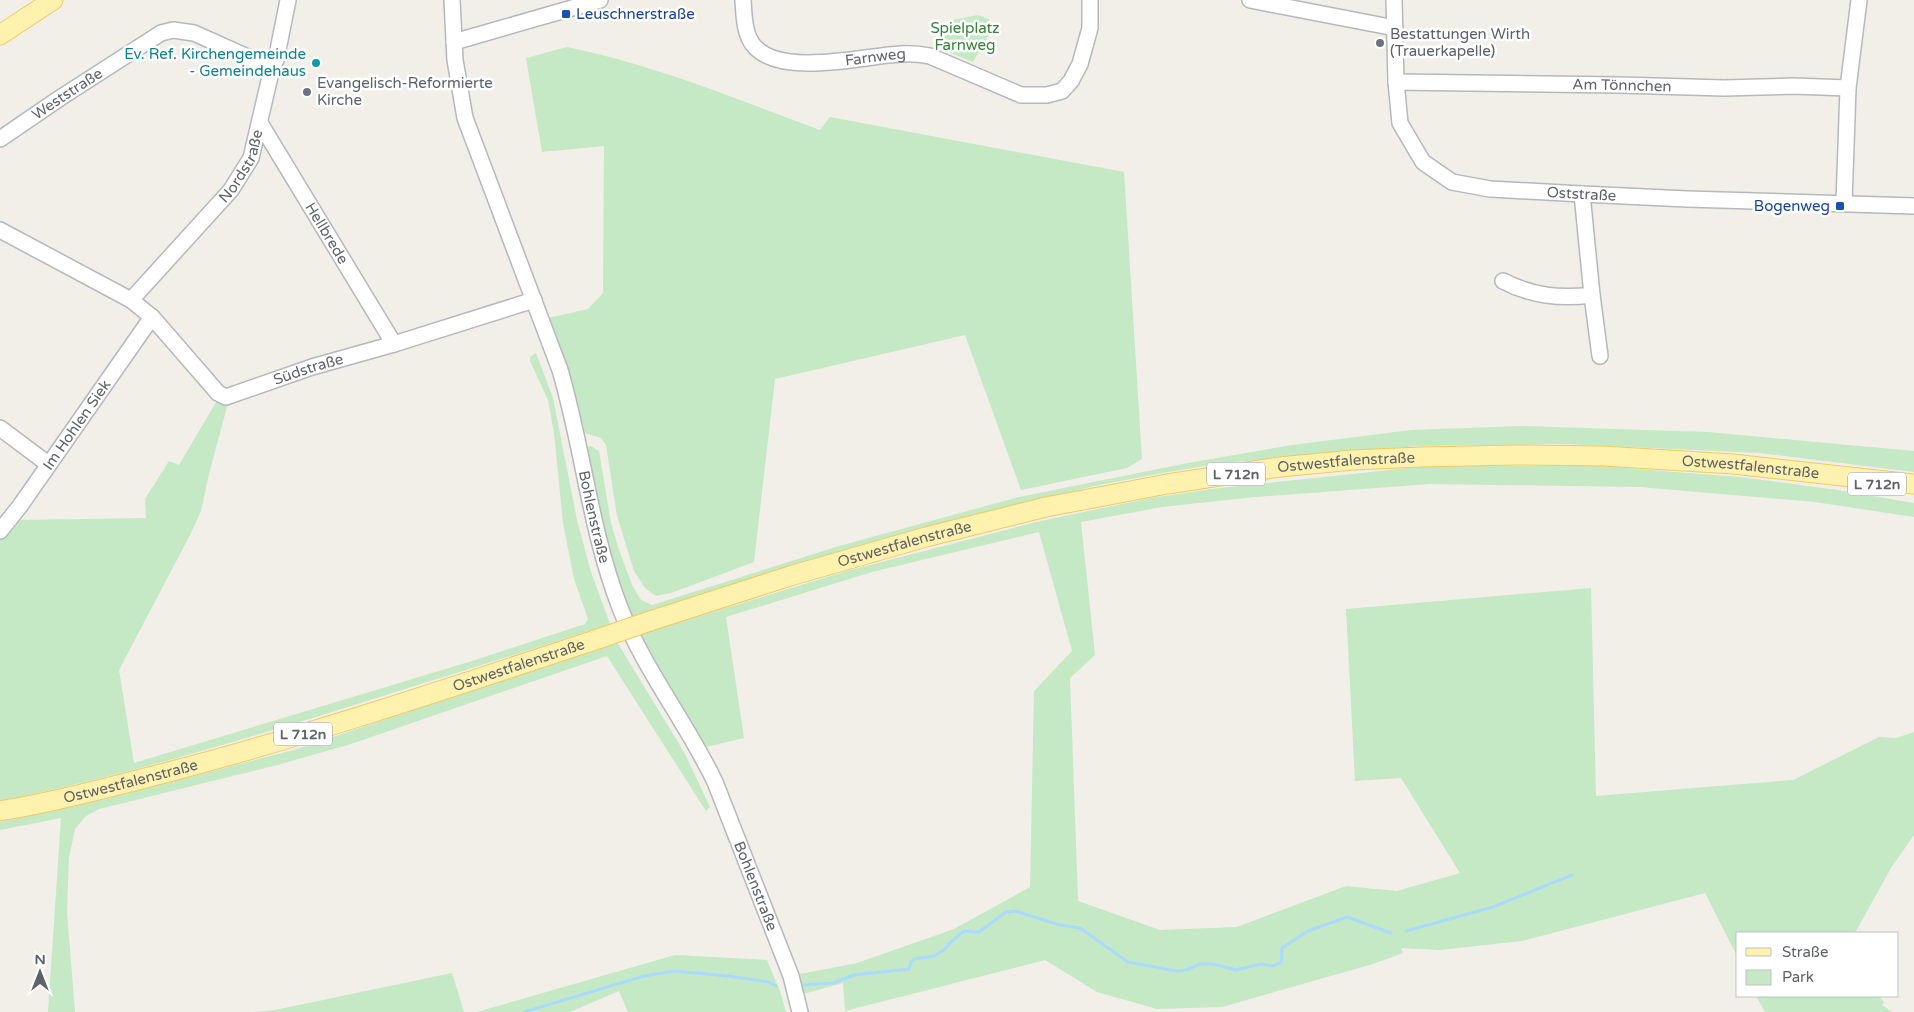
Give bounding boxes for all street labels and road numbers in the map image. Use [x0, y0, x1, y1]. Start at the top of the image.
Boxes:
street label: Farnweg [844, 45, 906, 70]
street label: Weststraße [29, 64, 106, 123]
street label: Am Tönnchen [1572, 75, 1672, 95]
street label: Nordstraße [215, 128, 266, 206]
street label: Oststraße [1546, 183, 1617, 205]
street label: Hellbrede [301, 199, 352, 267]
street label: Südstraße [271, 350, 345, 389]
street label: Im Hohlen Siek [39, 376, 114, 473]
street label: Ostwestfalenstraße [1276, 448, 1415, 476]
street label: Ostwestfalenstraße [1681, 452, 1820, 482]
road number: L 712n [1207, 462, 1265, 486]
street label: Bohlenstraße [575, 469, 614, 565]
road number: L 712n [1848, 472, 1906, 496]
street label: Ostwestfalenstraße [835, 517, 973, 571]
street label: Ostwestfalenstraße [450, 635, 587, 695]
road number: L 712n [274, 722, 332, 746]
street label: Ostwestfalenstraße [62, 756, 200, 807]
street label: Bohlenstraße [730, 839, 781, 933]

